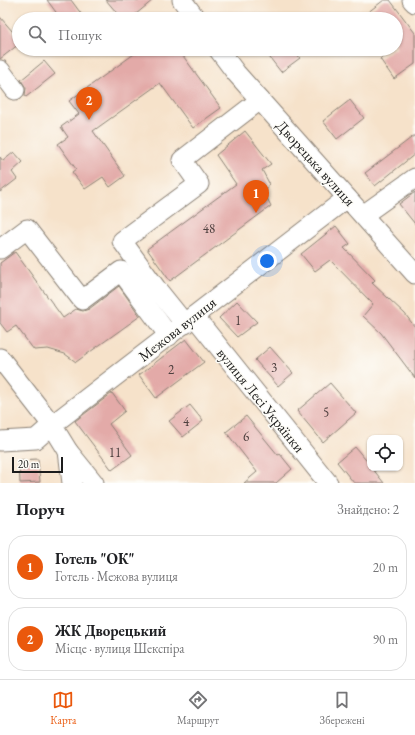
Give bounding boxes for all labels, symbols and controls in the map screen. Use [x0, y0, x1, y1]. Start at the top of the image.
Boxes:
search box [12, 12, 403, 56]
icon: search [26, 23, 48, 45]
text: Пошук [58, 25, 102, 44]
pin: 2 [76, 87, 102, 120]
street label: Дворецька вулиця [272, 116, 360, 210]
pin: 1 [243, 180, 269, 213]
house number: 48 [203, 220, 215, 237]
your location [257, 251, 277, 271]
street label: Межова вулиця [134, 292, 220, 365]
house number: 1 [235, 312, 241, 329]
street label: вулиця Лесі Українки [213, 344, 309, 456]
house number: 3 [271, 359, 277, 376]
house number: 2 [168, 361, 175, 378]
house number: 5 [323, 404, 329, 421]
house number: 4 [183, 413, 190, 430]
house number: 6 [243, 428, 249, 445]
map controls [367, 435, 403, 471]
button: locate [367, 435, 403, 471]
house number: 11 [109, 444, 121, 461]
scale bar [12, 455, 63, 474]
text: 20 m [18, 457, 39, 471]
text: Поруч [16, 498, 65, 520]
text: Знайдено: 2 [337, 501, 399, 518]
text: Готель "ОК" [55, 549, 135, 568]
text: 1 [27, 559, 33, 576]
text: 20 m [373, 559, 398, 576]
text: Готель · Межова вулиця [55, 568, 178, 585]
text: ЖК Дворецький [55, 621, 166, 640]
text: 2 [27, 631, 33, 648]
text: 90 m [373, 631, 398, 648]
text: Місце · вулиця Шекспіра [55, 640, 184, 657]
tab: Карта [50, 689, 77, 727]
tab: Маршрут [177, 689, 219, 727]
tab: Збережені [320, 689, 365, 727]

